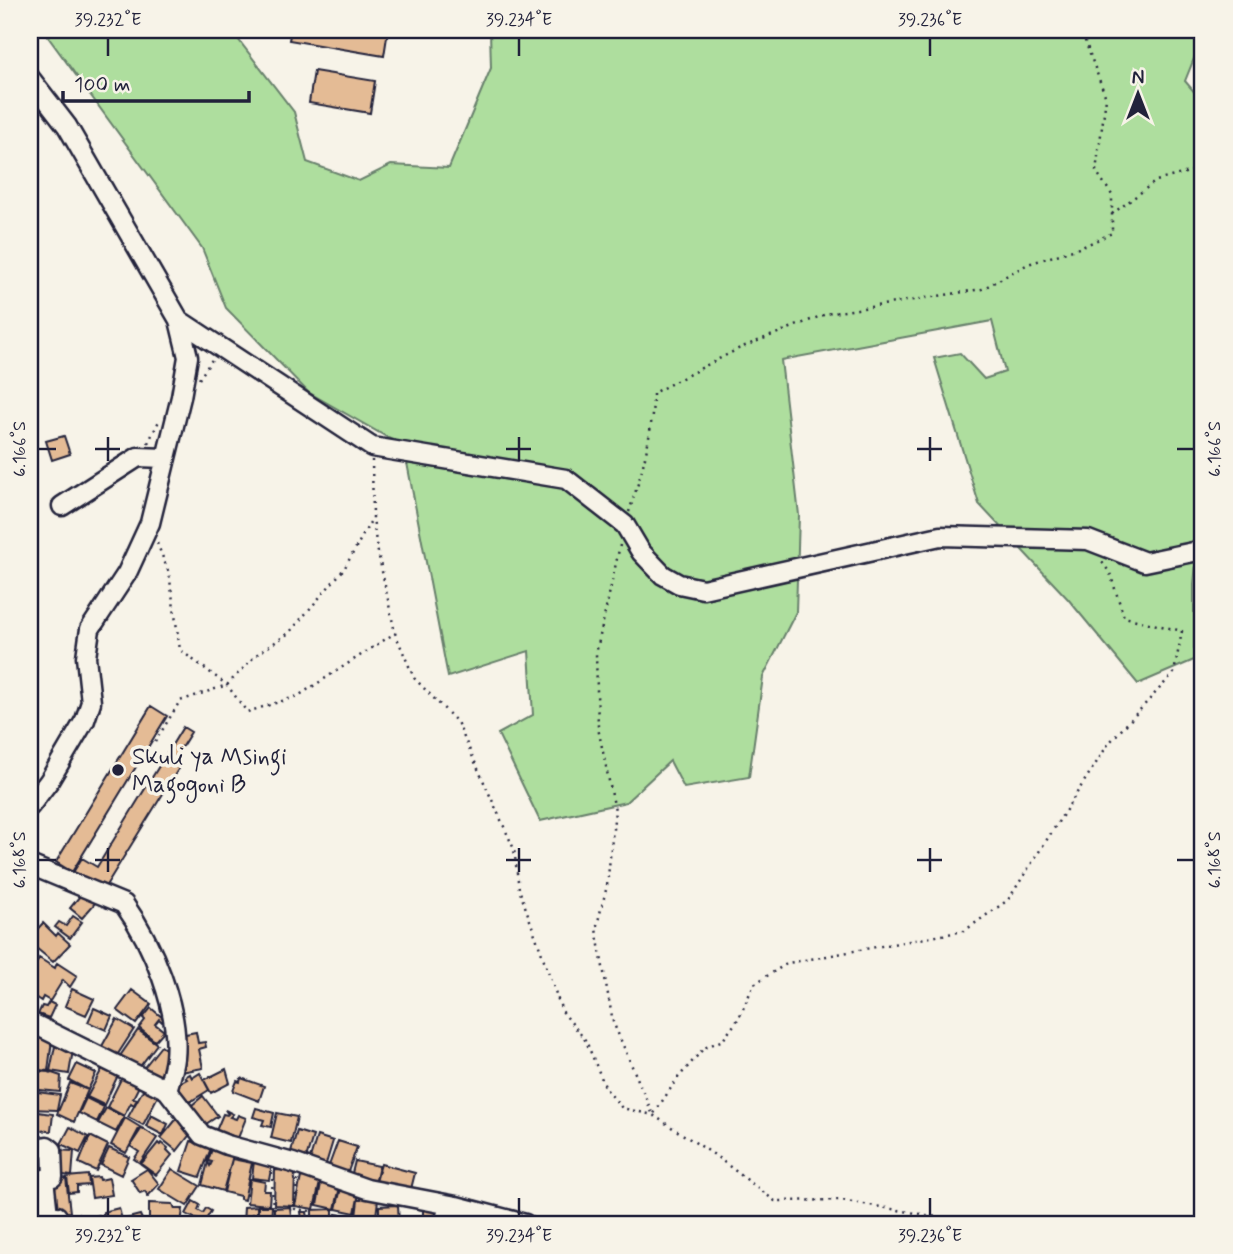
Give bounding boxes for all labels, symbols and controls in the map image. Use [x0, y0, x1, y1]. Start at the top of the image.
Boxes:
text: 39.232°E [75, 8, 141, 32]
text: 39.234°E [486, 8, 552, 32]
text: 39.236°E [898, 8, 962, 32]
scale bar [63, 60, 248, 104]
north arrow [1104, 60, 1174, 130]
text: N [1132, 66, 1144, 91]
text: 100 m [74, 71, 130, 99]
text: 6.166°S [8, 421, 32, 477]
text: 6.166°S [1203, 421, 1227, 477]
place label: Skuli ya Msingi Magogoni B [132, 742, 287, 804]
marker: Skuli ya Msingi Magogoni B [110, 762, 126, 778]
text: 6.168°S [8, 831, 32, 889]
text: 6.168°S [1203, 831, 1227, 889]
text: 39.232°E [75, 1224, 141, 1248]
text: 39.234°E [486, 1224, 552, 1248]
text: 39.236°E [898, 1224, 962, 1248]

